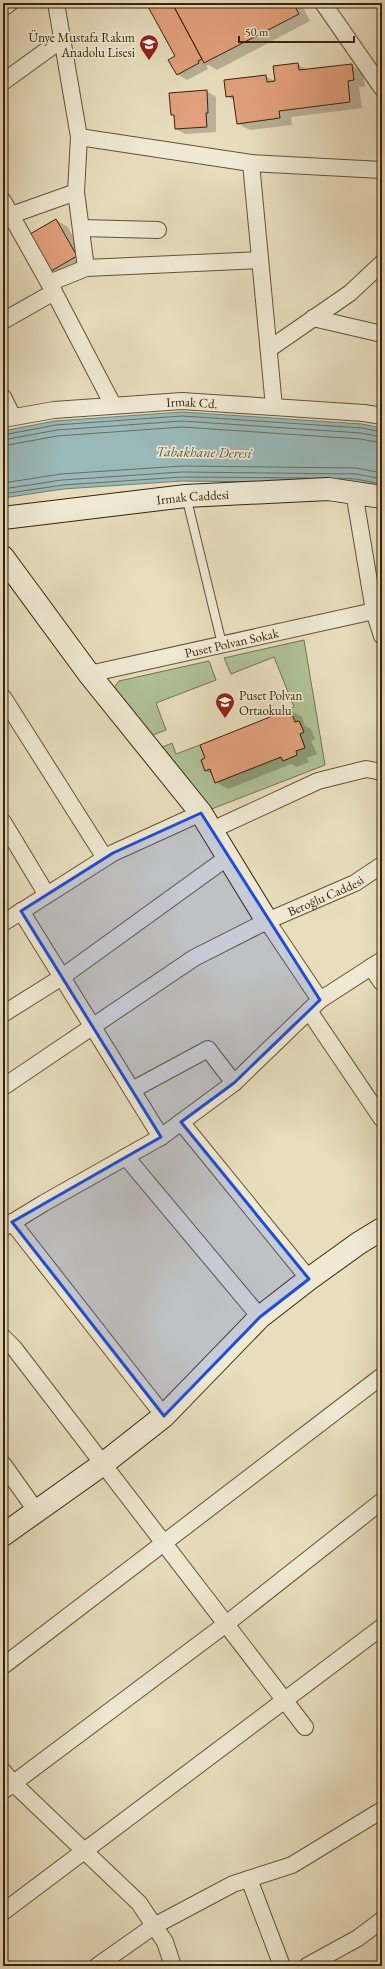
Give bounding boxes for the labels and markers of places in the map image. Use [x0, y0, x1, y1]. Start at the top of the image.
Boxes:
place label: Ünye Mustafa Rakım Anadolu Lisesi [29, 29, 135, 61]
school or university icon: Ünye Mustafa Rakım Anadolu Lisesi [138, 33, 160, 61]
place label: Puset Polvan Ortaokulu [239, 687, 303, 719]
school or university icon: Puset Polvan Ortaokulu [214, 691, 236, 719]

